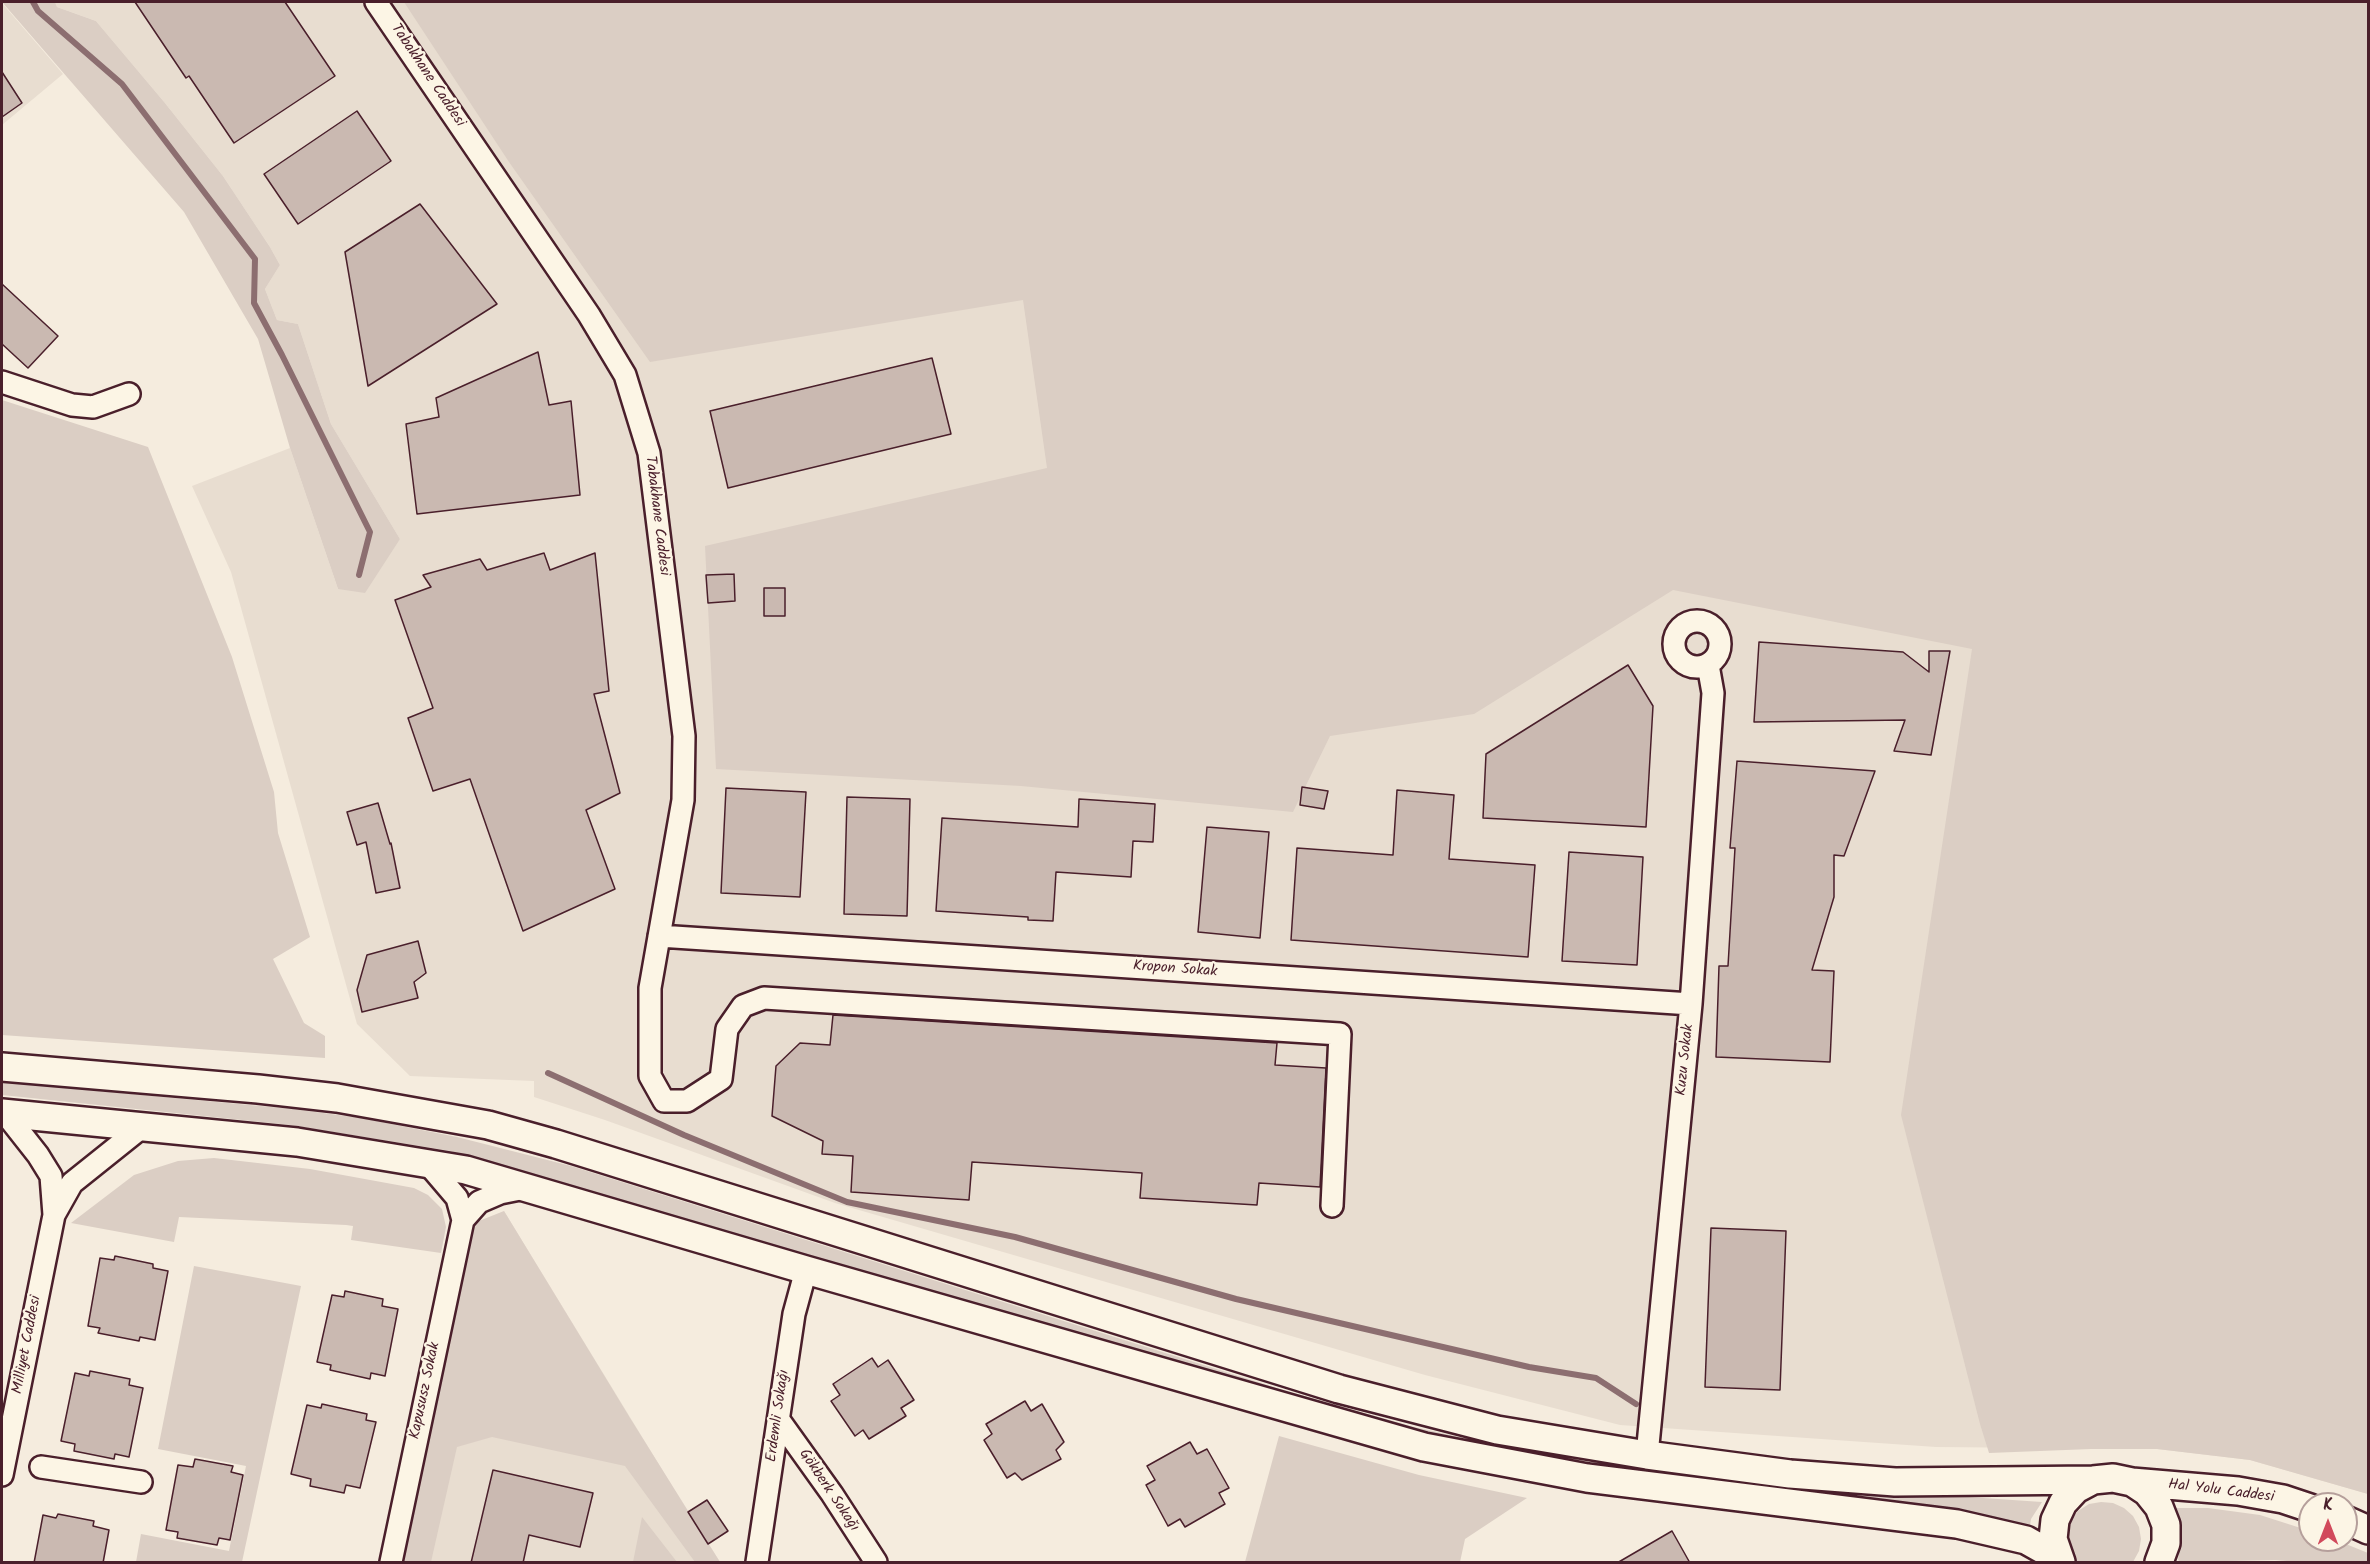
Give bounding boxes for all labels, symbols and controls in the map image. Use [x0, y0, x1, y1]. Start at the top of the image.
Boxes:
street label: Tabakhane Caddesi [386, 21, 468, 131]
street label: Tabakhane Caddesi [640, 455, 672, 577]
street label: Kropon Sokak [1132, 958, 1218, 982]
street label: Kuzu Sokak [1673, 1023, 1699, 1097]
street label: Milliyet Caddesi [10, 1294, 46, 1396]
street label: Kapususz Sokak [407, 1341, 445, 1441]
street label: Erdemli Sokağı [764, 1369, 794, 1463]
street label: Gökberk Sokağı [794, 1446, 862, 1536]
street label: Hal Yolu Caddesi [2167, 1477, 2275, 1507]
north arrow [2298, 1492, 2358, 1552]
text: K [2323, 1493, 2333, 1518]

